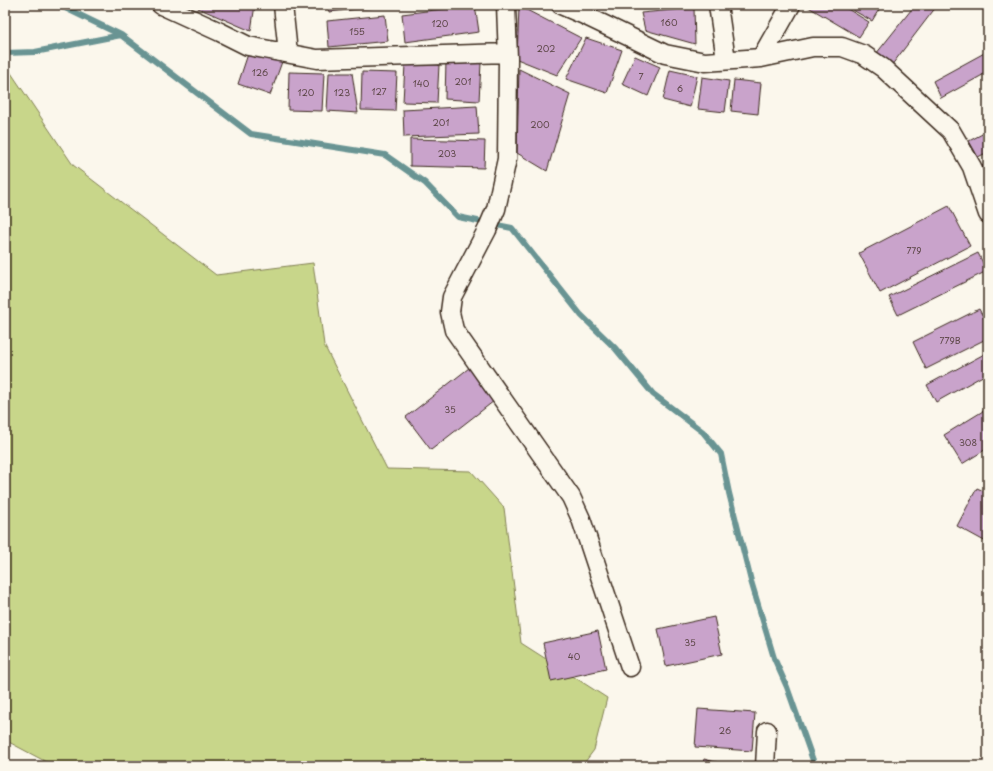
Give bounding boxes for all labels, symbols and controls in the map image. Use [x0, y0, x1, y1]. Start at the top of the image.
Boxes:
house number: 160 [661, 15, 678, 29]
house number: 120 [432, 16, 449, 30]
house number: 155 [349, 24, 365, 38]
house number: 202 [537, 41, 555, 55]
house number: 126 [252, 65, 268, 79]
house number: 7 [638, 69, 644, 83]
house number: 201 [455, 74, 471, 88]
house number: 140 [413, 76, 430, 90]
house number: 6 [677, 81, 683, 95]
house number: 127 [371, 84, 387, 98]
house number: 120 [298, 85, 315, 99]
house number: 123 [334, 85, 350, 99]
house number: 201 [433, 115, 449, 129]
house number: 200 [530, 117, 550, 131]
house number: 203 [438, 146, 456, 160]
house number: 779 [906, 243, 922, 257]
house number: 779B [939, 333, 961, 347]
house number: 35 [444, 402, 456, 416]
house number: 308 [959, 435, 977, 449]
house number: 35 [684, 635, 696, 649]
house number: 40 [568, 649, 581, 663]
house number: 26 [719, 723, 731, 737]

